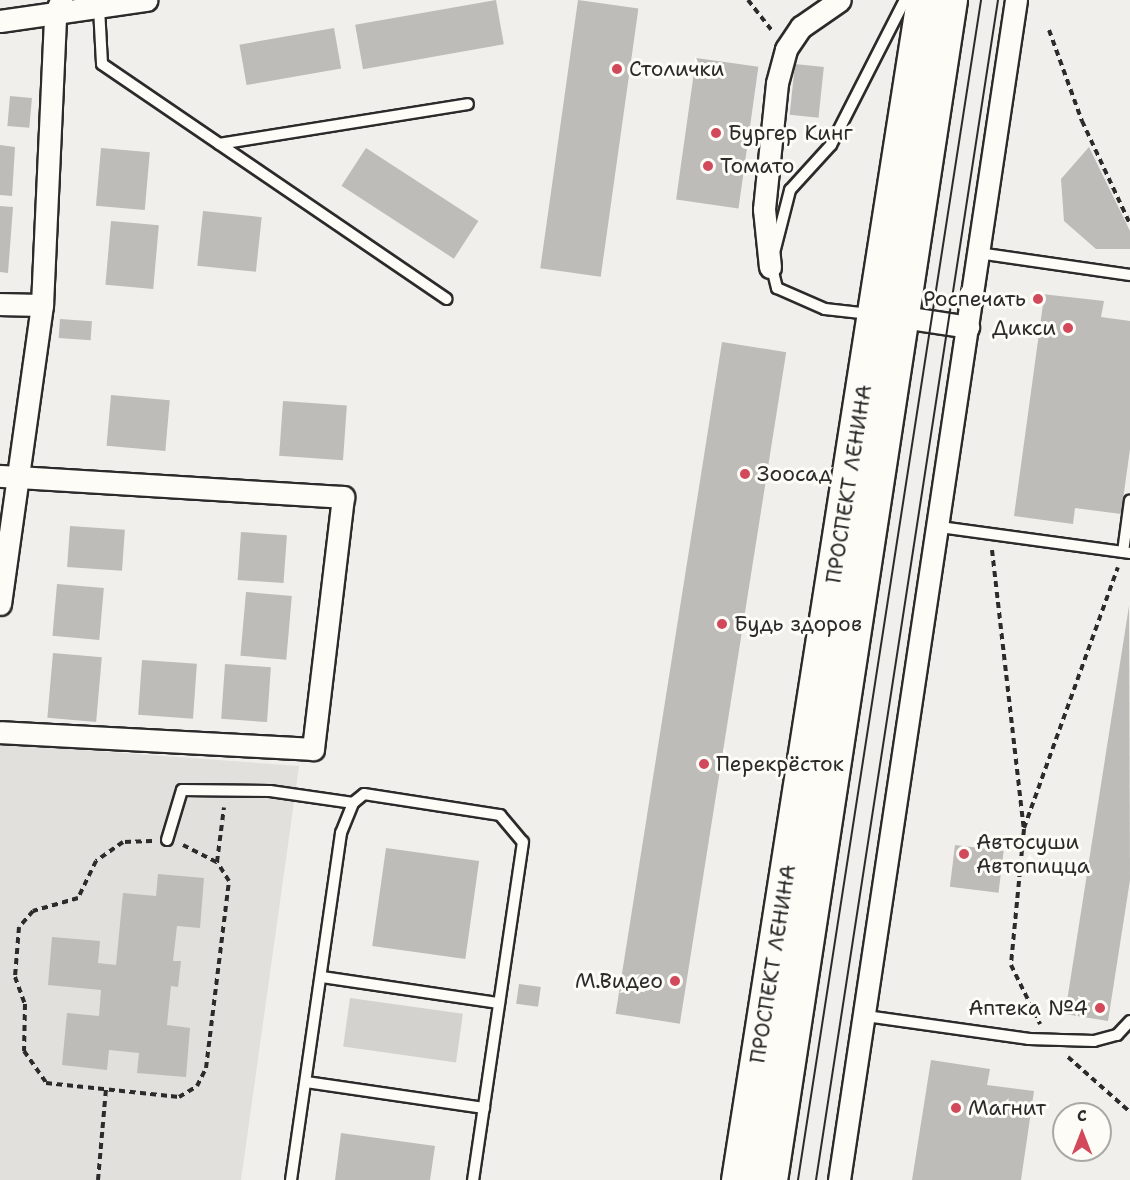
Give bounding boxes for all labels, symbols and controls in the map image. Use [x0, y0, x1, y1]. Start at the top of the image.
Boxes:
place label: Столички [629, 56, 724, 82]
marker: Столички [610, 62, 624, 76]
place label: Бургер Кинг [728, 120, 853, 146]
marker: Бургер Кинг [709, 126, 723, 140]
place label: Томато [720, 153, 794, 179]
marker: Томато [701, 159, 715, 173]
place label: Роспечать [923, 286, 1026, 312]
marker: Роспечать [1031, 292, 1045, 306]
place label: Дикси [992, 315, 1056, 341]
marker: Дикси [1061, 321, 1075, 335]
street label: ПРОСПЕКТ ЛЕНИНА [821, 383, 877, 585]
place label: Зоосад [757, 461, 832, 487]
marker: Зоосад [738, 467, 752, 481]
place label: Будь здоров [734, 611, 862, 637]
marker: Будь здоров [715, 617, 729, 631]
place label: Перекрёсток [716, 751, 844, 777]
marker: Перекрёсток [697, 757, 711, 771]
place label: Автосуши Автопицца [976, 829, 1090, 879]
marker: Автосуши Автопицца [957, 847, 971, 861]
street label: ПРОСПЕКТ ЛЕНИНА [745, 863, 801, 1065]
place label: М.Видео [575, 968, 663, 994]
marker: М.Видео [668, 974, 682, 988]
place label: Аптека №4 [968, 995, 1088, 1021]
marker: Аптека №4 [1093, 1001, 1107, 1015]
place label: Магнит [968, 1095, 1046, 1121]
marker: Магнит [949, 1101, 963, 1115]
north arrow [1052, 1102, 1112, 1162]
text: С [1077, 1105, 1087, 1126]

